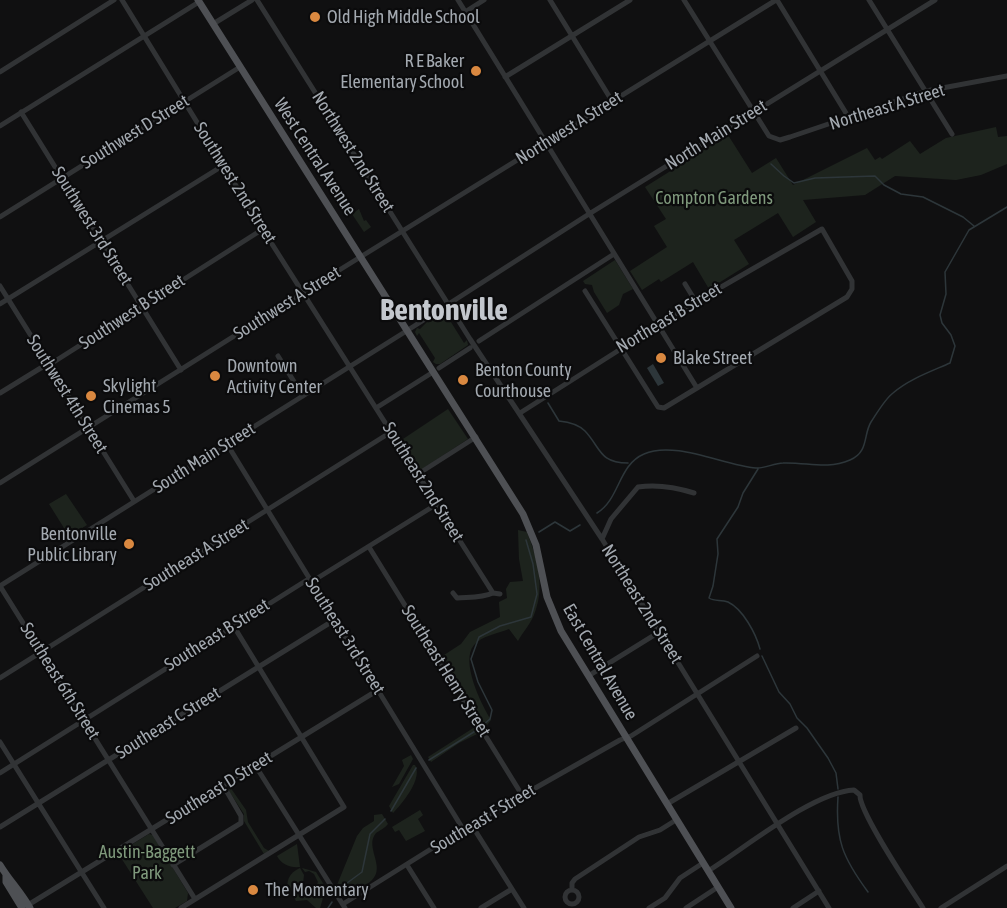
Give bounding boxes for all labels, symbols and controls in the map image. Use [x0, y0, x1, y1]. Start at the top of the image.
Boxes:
place label: Old High Middle School [327, 6, 480, 28]
marker: Old High Middle School [308, 10, 322, 24]
place label: R E Baker Elementary School [340, 50, 464, 92]
marker: R E Baker Elementary School [469, 64, 483, 78]
street label: Northeast A Street [827, 79, 947, 135]
street label: Northwest A Street [512, 87, 626, 169]
street label: Northwest 2nd Street [307, 88, 399, 216]
street label: Southwest D Street [77, 90, 193, 174]
street label: West Central Avenue [269, 94, 361, 220]
street label: North Main Street [661, 95, 771, 175]
street label: Southwest 2nd Street [189, 118, 281, 248]
street label: Southwest 3rd Street [47, 163, 137, 289]
park label: Compton Gardens [655, 187, 773, 209]
street label: Southwest A Street [229, 261, 345, 345]
street label: Southwest B Street [75, 270, 189, 354]
street label: Northeast B Street [612, 278, 726, 358]
district label: Bentonville [380, 293, 508, 329]
street label: Southwest 4th Street [22, 331, 112, 457]
place label: Blake Street [673, 347, 752, 369]
marker: Blake Street [654, 351, 668, 365]
place label: Downtown Activity Center [227, 355, 322, 398]
place label: Benton County Courthouse [475, 359, 572, 401]
marker: Downtown Activity Center [208, 369, 222, 383]
marker: Benton County Courthouse [456, 373, 470, 387]
place label: Skylight Cinemas 5 [103, 375, 171, 418]
marker: Skylight Cinemas 5 [84, 389, 98, 403]
street label: South Main Street [149, 418, 259, 498]
street label: Southeast 2nd Street [378, 418, 468, 546]
street label: Southeast A Street [139, 514, 253, 596]
place label: Bentonville Public Library [27, 523, 117, 566]
marker: Bentonville Public Library [122, 537, 136, 551]
street label: Northeast 2nd Street [597, 540, 687, 668]
street label: Southeast 3rd Street [300, 574, 390, 698]
street label: Southeast B Street [161, 594, 273, 676]
street label: East Central Avenue [558, 600, 642, 724]
street label: Southeast Henry Street [397, 601, 495, 741]
street label: Southeast 6th Street [15, 619, 105, 743]
street label: Southeast C Street [112, 682, 224, 764]
street label: Southeast D Street [162, 747, 276, 829]
street label: Southeast F Street [427, 779, 539, 859]
park label: Austin-Baggett Park [99, 841, 195, 884]
place label: The Momentary [265, 879, 369, 901]
marker: The Momentary [246, 883, 260, 897]

